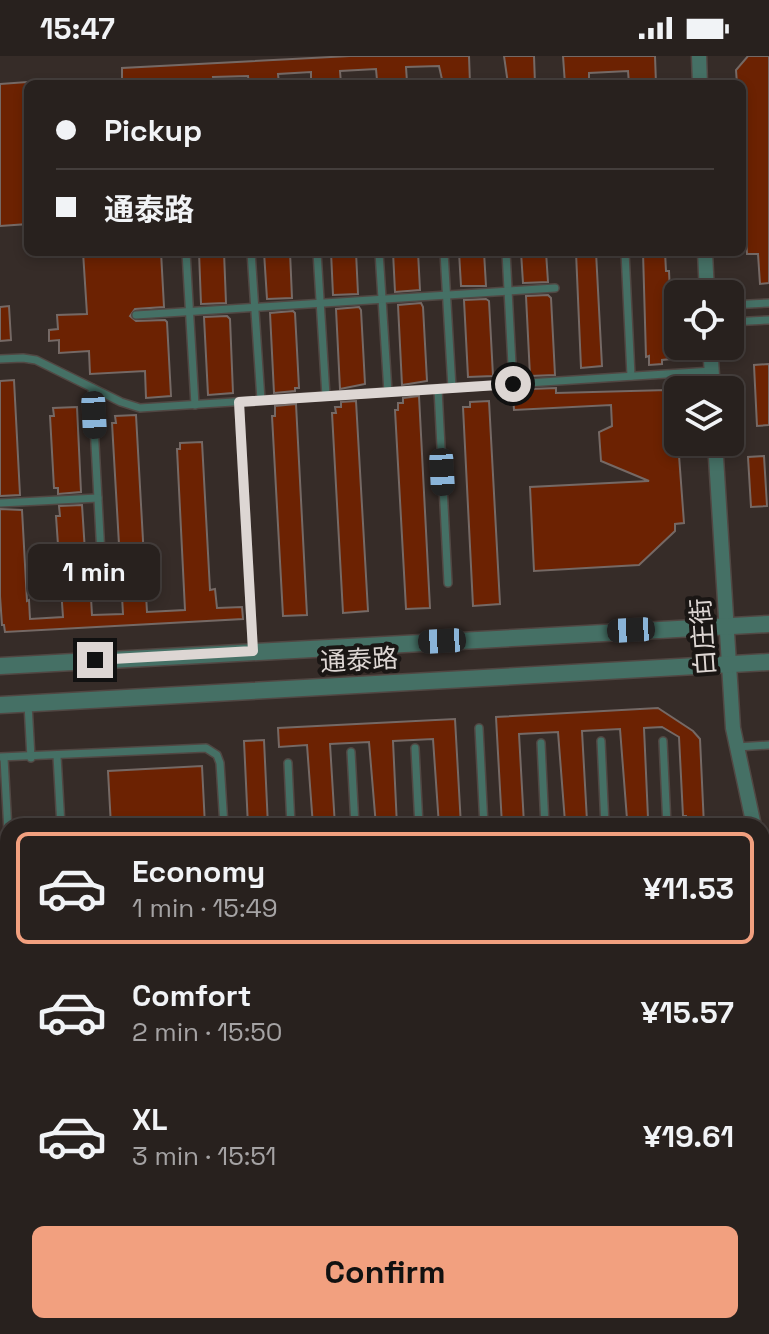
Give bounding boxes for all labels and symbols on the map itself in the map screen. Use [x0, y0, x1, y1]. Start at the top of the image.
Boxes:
route start [495, 366, 531, 402]
car [81, 390, 107, 440]
car [429, 447, 455, 497]
callout: 1 min [29, 544, 161, 600]
street label: 白庄街 [683, 597, 723, 677]
car [606, 617, 656, 643]
car [417, 628, 467, 654]
street label: 通泰路 [319, 641, 399, 679]
route end [77, 642, 113, 678]

